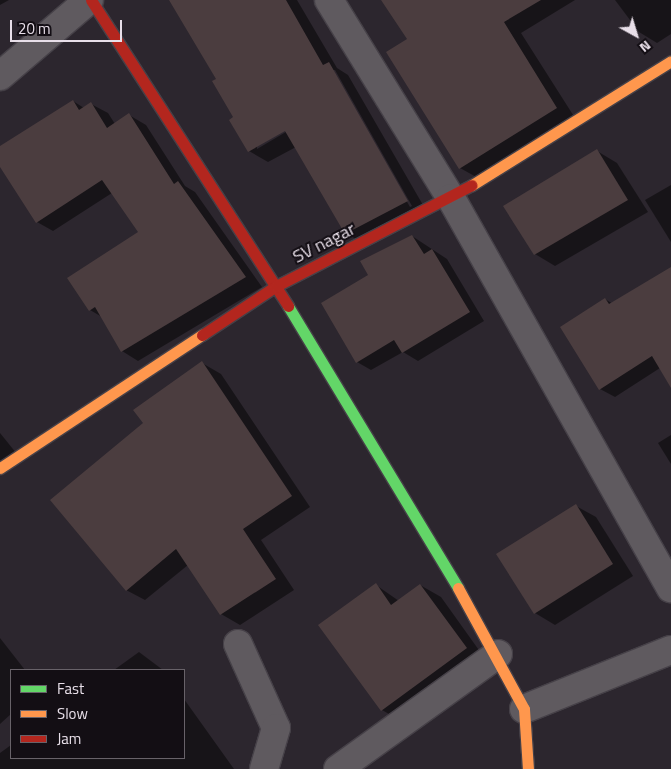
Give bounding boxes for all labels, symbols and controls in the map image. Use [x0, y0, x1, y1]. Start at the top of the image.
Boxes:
scale bar [12, 10, 125, 42]
north arrow [611, 10, 661, 60]
text: 20 m [18, 17, 51, 40]
text: N [635, 36, 656, 58]
street label: SV nagar [289, 218, 359, 268]
legend [10, 669, 185, 759]
text: Fast [57, 677, 84, 700]
text: Slow [57, 702, 88, 725]
text: Jam [57, 727, 81, 750]

